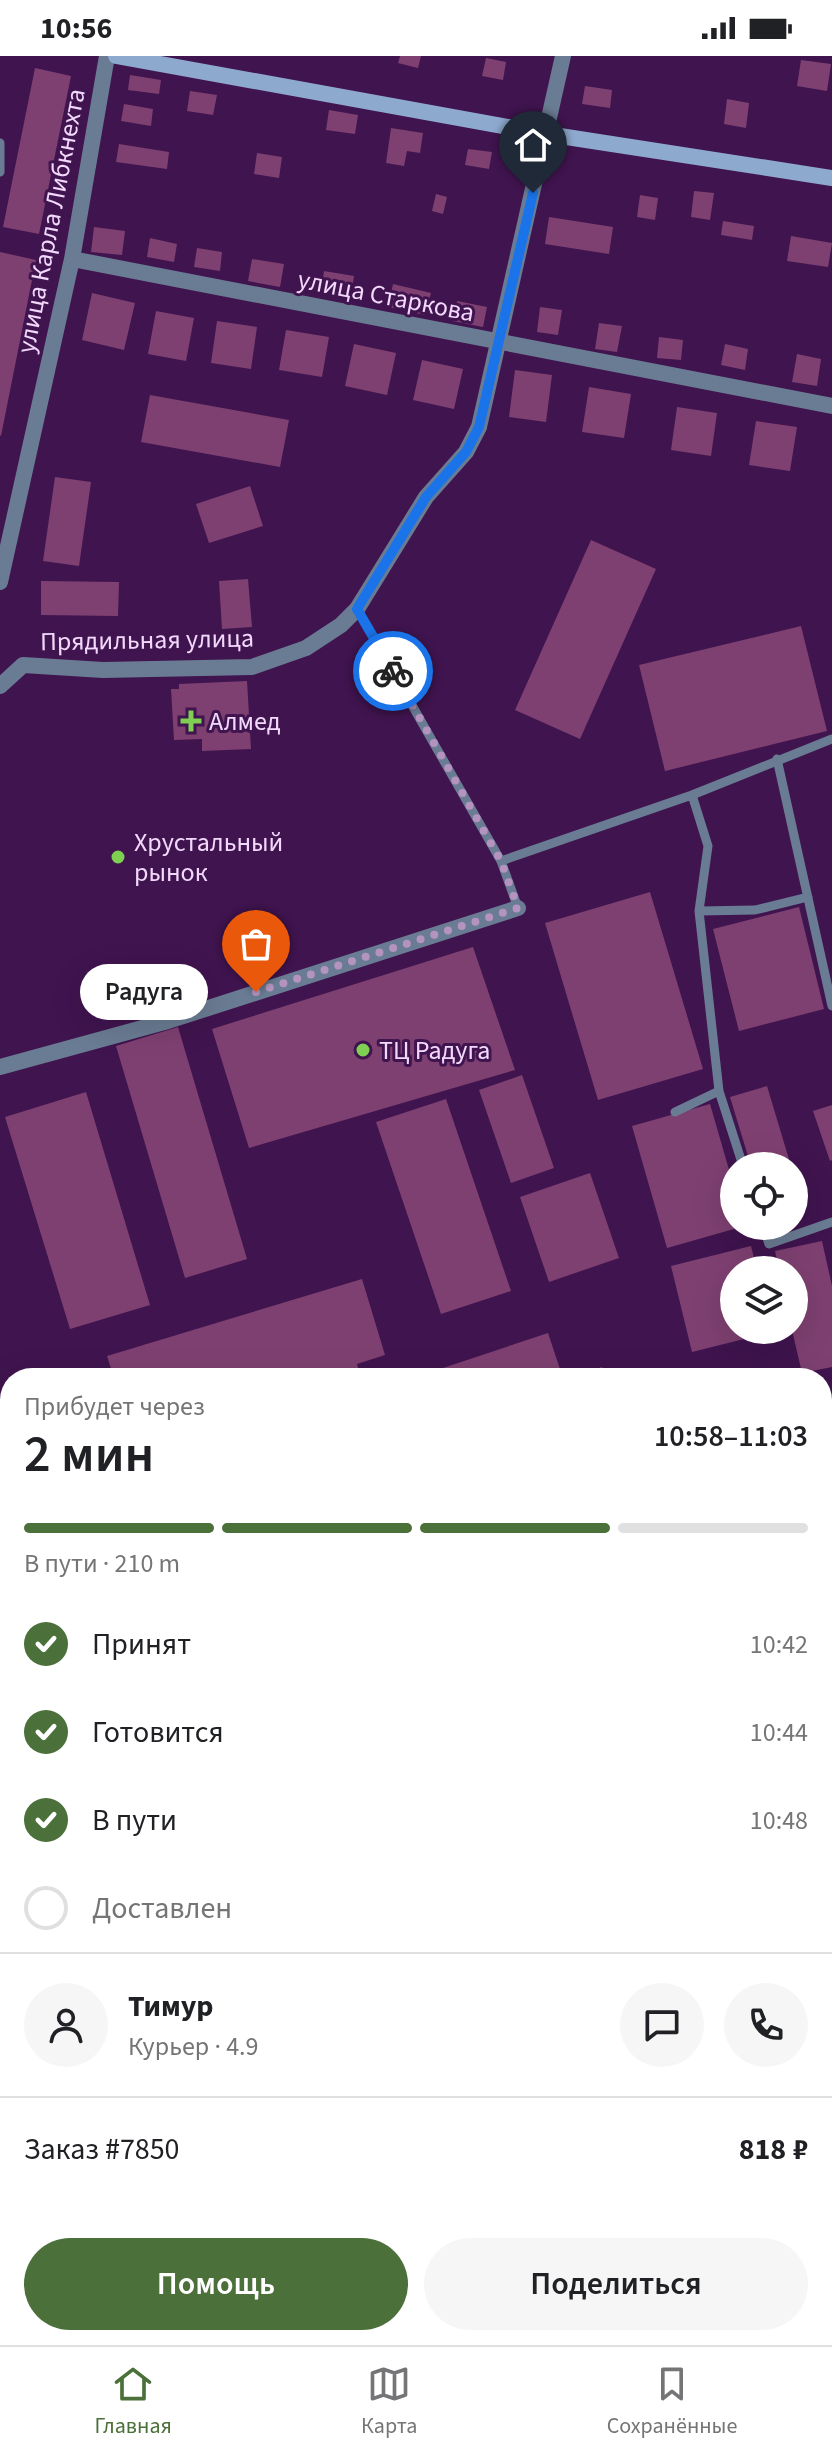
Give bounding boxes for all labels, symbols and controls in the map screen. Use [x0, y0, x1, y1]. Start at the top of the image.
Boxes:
text: 10:56 [40, 7, 112, 50]
street label: улица Карла Либкнехта [7, 85, 95, 357]
pin [499, 111, 567, 193]
icon: home [511, 123, 555, 167]
street label: улица Старкова [294, 261, 478, 331]
street label: Прядильная улица [40, 620, 254, 660]
courier [353, 631, 433, 711]
icon: bike [371, 649, 415, 693]
place label: Алмед [209, 703, 281, 740]
marker: Алмед [180, 710, 202, 732]
place label: Хрустальный рынок [134, 824, 283, 891]
marker: Хрустальный рынок [109, 848, 127, 866]
pin [222, 910, 290, 992]
icon: bag [234, 922, 278, 966]
callout: Радуга [80, 964, 208, 1020]
text: Радуга [105, 973, 183, 1010]
place label: ТЦ Радуга [379, 1032, 490, 1069]
marker: ТЦ Радуга [354, 1041, 372, 1059]
map controls [720, 1152, 808, 1344]
button: locate [720, 1152, 808, 1240]
button: layers [720, 1256, 808, 1344]
text: Прибудет через [24, 1388, 205, 1425]
text: 10:58–11:03 [654, 1415, 808, 1458]
text: 2 мин [24, 1418, 154, 1492]
text: В пути · 210 m [24, 1545, 180, 1582]
icon: check [24, 1622, 68, 1666]
text: Принят [92, 1623, 191, 1666]
text: 10:42 [750, 1626, 808, 1663]
icon: check [24, 1710, 68, 1754]
text: Готовится [92, 1711, 224, 1754]
text: 10:44 [750, 1714, 808, 1751]
icon: check [24, 1798, 68, 1842]
text: В пути [92, 1799, 177, 1842]
text: 10:48 [750, 1802, 808, 1839]
text: Доставлен [92, 1887, 232, 1930]
button: person [24, 1983, 108, 2067]
button: chat [620, 1983, 704, 2067]
button: phone [724, 1983, 808, 2067]
text: Тимур [128, 1985, 214, 2028]
text: Курьер · 4.9 [128, 2028, 258, 2065]
text: Заказ #7850 [24, 2128, 180, 2171]
text: 818 ₽ [739, 2128, 808, 2171]
button: Помощь [24, 2238, 408, 2330]
button: Поделиться [424, 2238, 808, 2330]
tab: Главная [95, 2362, 172, 2442]
tab: Карта [361, 2362, 417, 2442]
tab: Сохранённые [607, 2362, 737, 2442]

